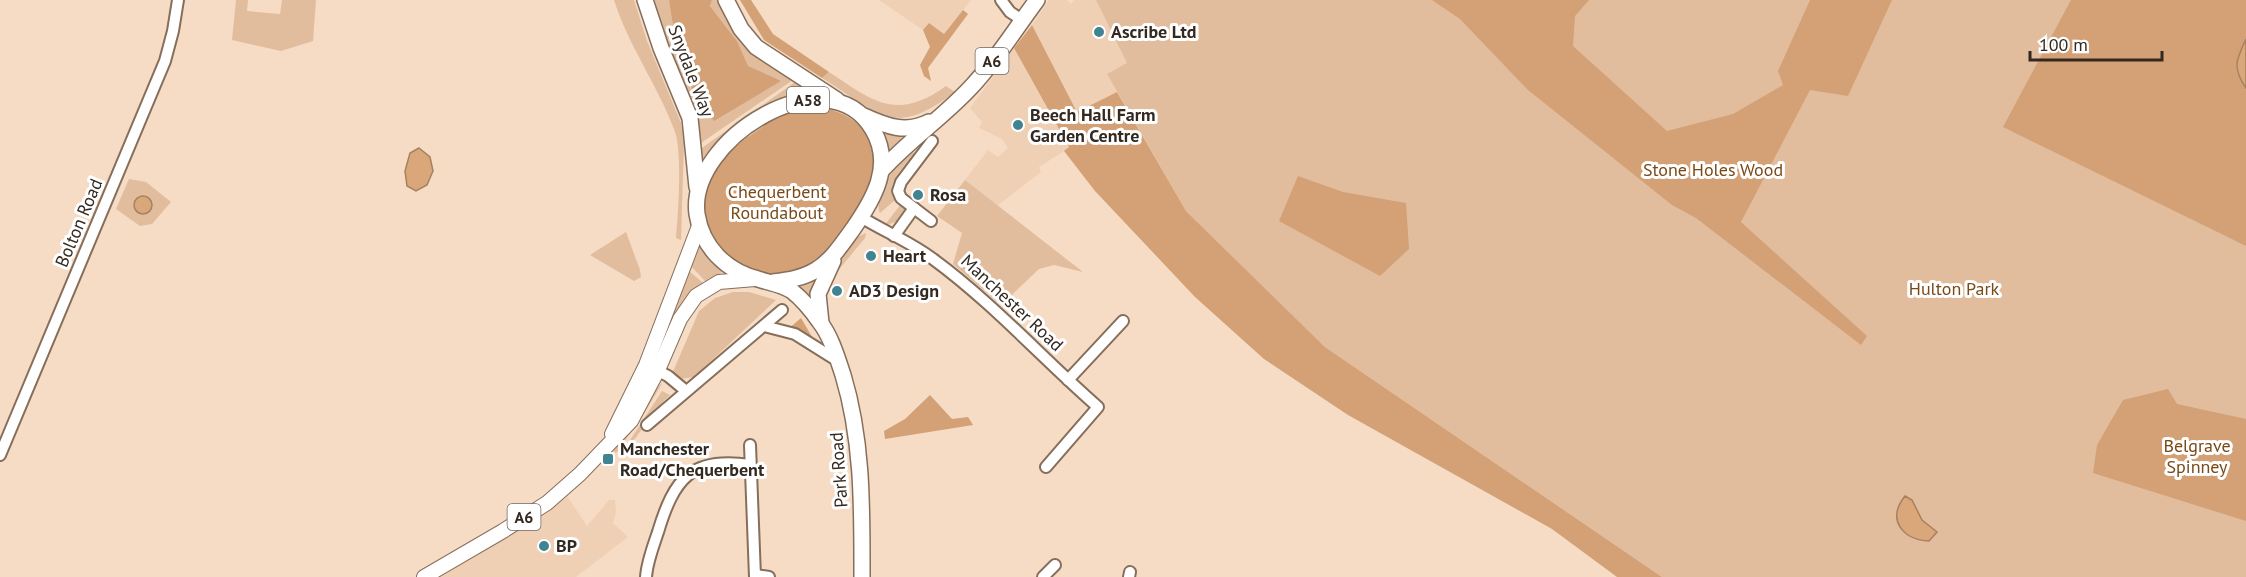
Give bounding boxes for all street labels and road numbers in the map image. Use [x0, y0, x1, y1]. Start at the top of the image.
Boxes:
street label: Snydale Way [663, 22, 720, 121]
road number: A6 [976, 48, 1008, 74]
road number: A58 [787, 87, 829, 113]
street label: Bolton Road [50, 175, 107, 270]
street label: Manchester Road [956, 249, 1068, 356]
street label: Park Road [824, 432, 853, 508]
road number: A6 [508, 504, 540, 530]

